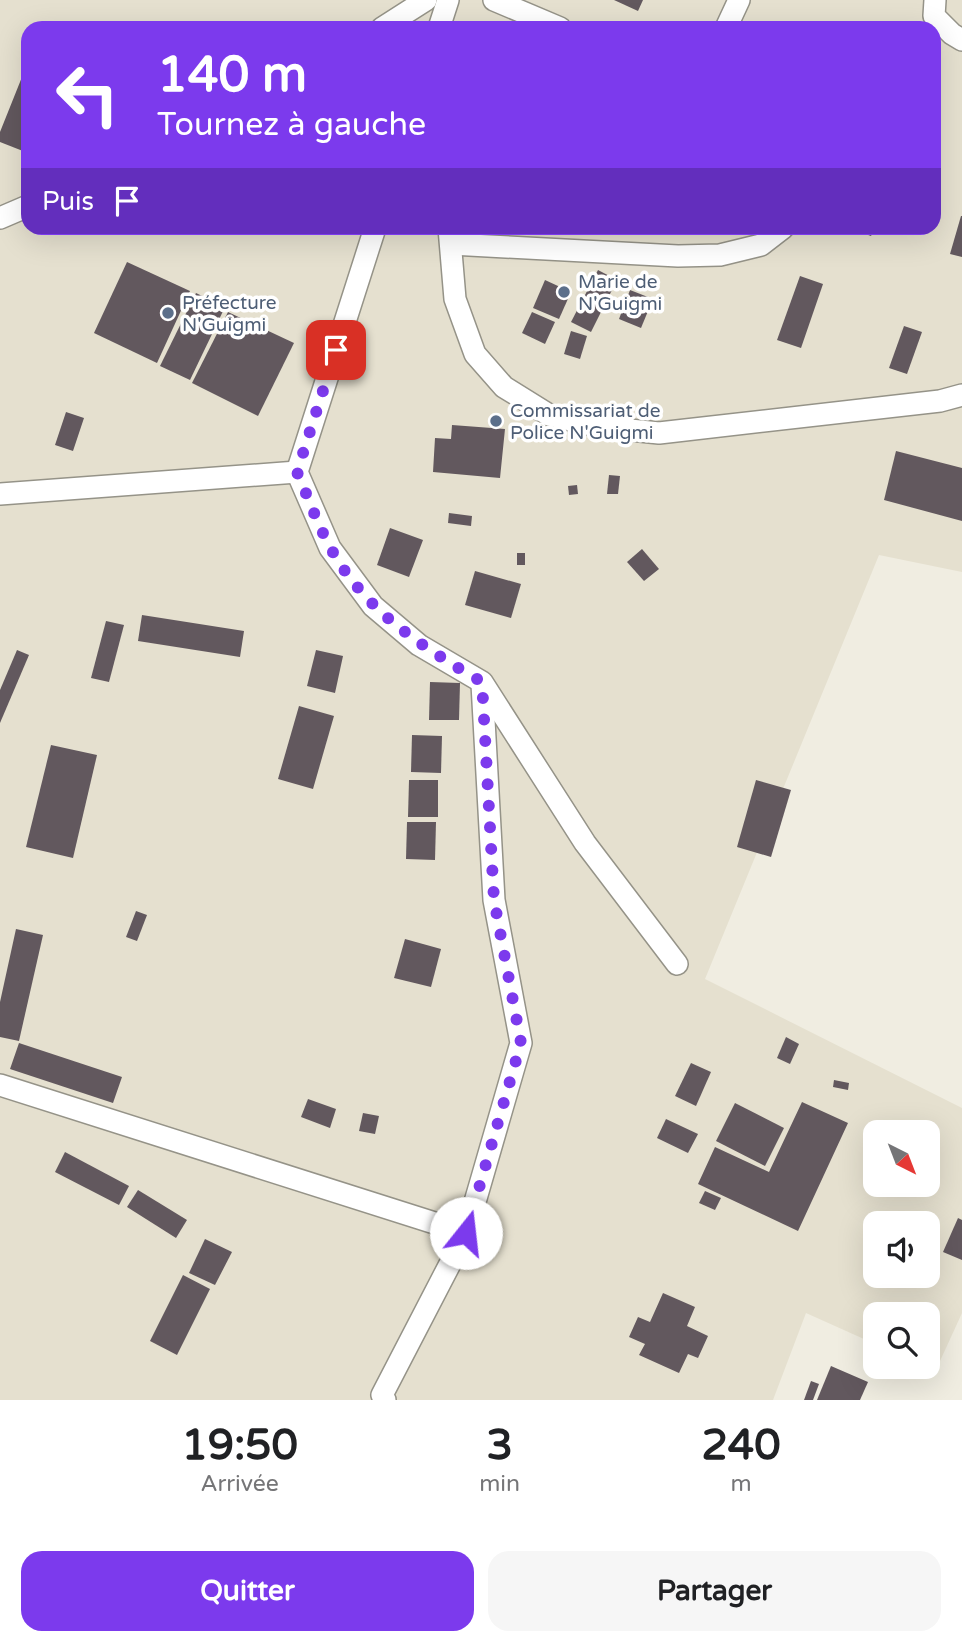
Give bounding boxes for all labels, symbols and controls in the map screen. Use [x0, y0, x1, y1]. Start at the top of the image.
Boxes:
text: 140 m [157, 46, 307, 105]
icon: left [42, 49, 133, 140]
text: Tournez à gauche [157, 106, 426, 144]
icon: arrive [108, 182, 146, 220]
text: Puis [42, 186, 94, 217]
place label: Marie de N'Guigmi [578, 271, 662, 315]
marker: Marie de N'Guigmi [556, 284, 572, 300]
place label: Préfecture N'Guigmi [182, 292, 277, 336]
marker: Préfecture N'Guigmi [160, 305, 176, 321]
pin [306, 320, 366, 380]
icon: arrive [317, 331, 355, 369]
place label: Commissariat de Police N'Guigmi [510, 400, 660, 444]
marker: Commissariat de Police N'Guigmi [488, 413, 504, 429]
north arrow [863, 1120, 940, 1197]
map controls [863, 1120, 940, 1379]
position arrow [429, 1196, 503, 1270]
button: sound [863, 1211, 940, 1288]
button: search [863, 1302, 940, 1379]
text: 19:50 [181, 1420, 298, 1471]
text: 3 [486, 1420, 513, 1471]
text: 240 [701, 1420, 781, 1471]
text: Arrivée [200, 1470, 279, 1498]
text: min [479, 1470, 520, 1498]
text: m [730, 1470, 752, 1498]
button: Quitter [21, 1551, 474, 1631]
button: Partager [488, 1551, 941, 1631]

